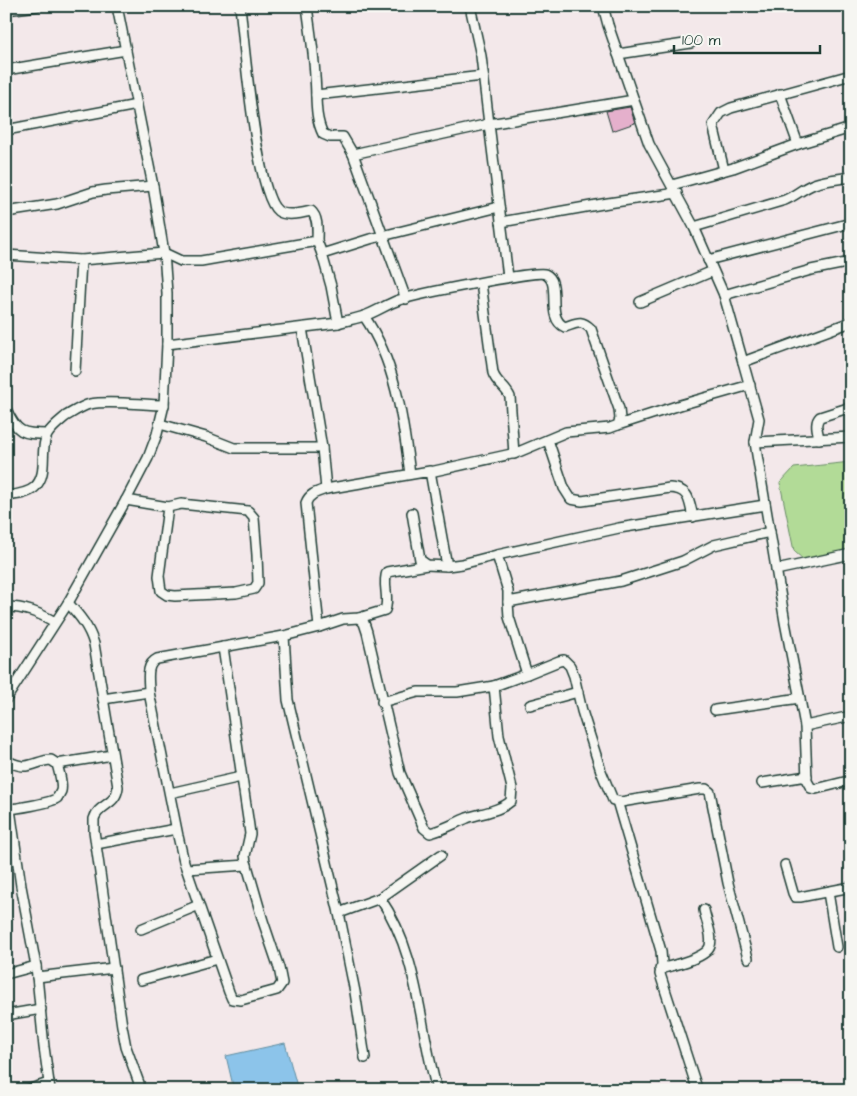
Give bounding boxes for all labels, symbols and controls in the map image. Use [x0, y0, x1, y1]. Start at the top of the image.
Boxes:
scale bar [674, 22, 821, 54]
text: 100 m [682, 30, 721, 51]

